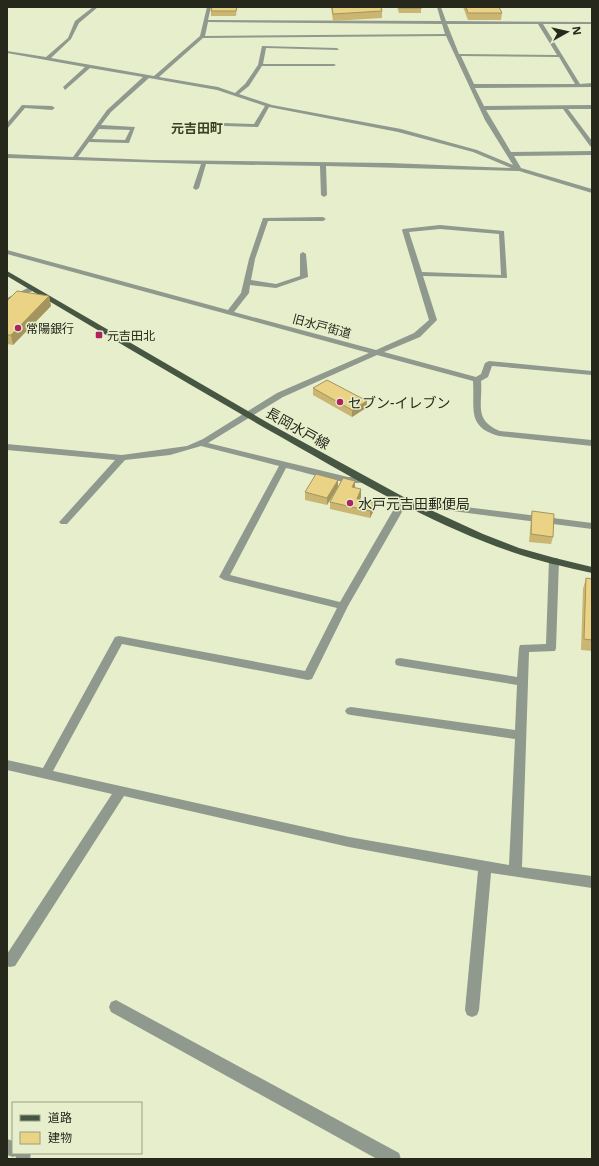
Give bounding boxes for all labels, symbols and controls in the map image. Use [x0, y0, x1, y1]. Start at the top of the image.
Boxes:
north arrow [547, 12, 587, 52]
text: N [569, 25, 585, 36]
district label: 元吉田町 [171, 119, 223, 137]
street label: 旧水戸街道 [291, 310, 353, 342]
place label: 常陽銀行 [26, 320, 74, 337]
marker: 常陽銀行 [13, 323, 23, 333]
place label: 元吉田北 [107, 327, 155, 344]
marker: 元吉田北 [94, 330, 104, 340]
place label: セブン-イレブン [348, 393, 451, 412]
marker: セブン-イレブン [335, 397, 345, 407]
street label: 長岡水戸線 [263, 403, 333, 453]
place label: 水戸元吉田郵便局 [358, 494, 470, 513]
marker: 水戸元吉田郵便局 [345, 498, 355, 508]
legend [12, 1102, 142, 1154]
text: 道路 [48, 1109, 72, 1126]
text: 建物 [48, 1129, 72, 1146]

